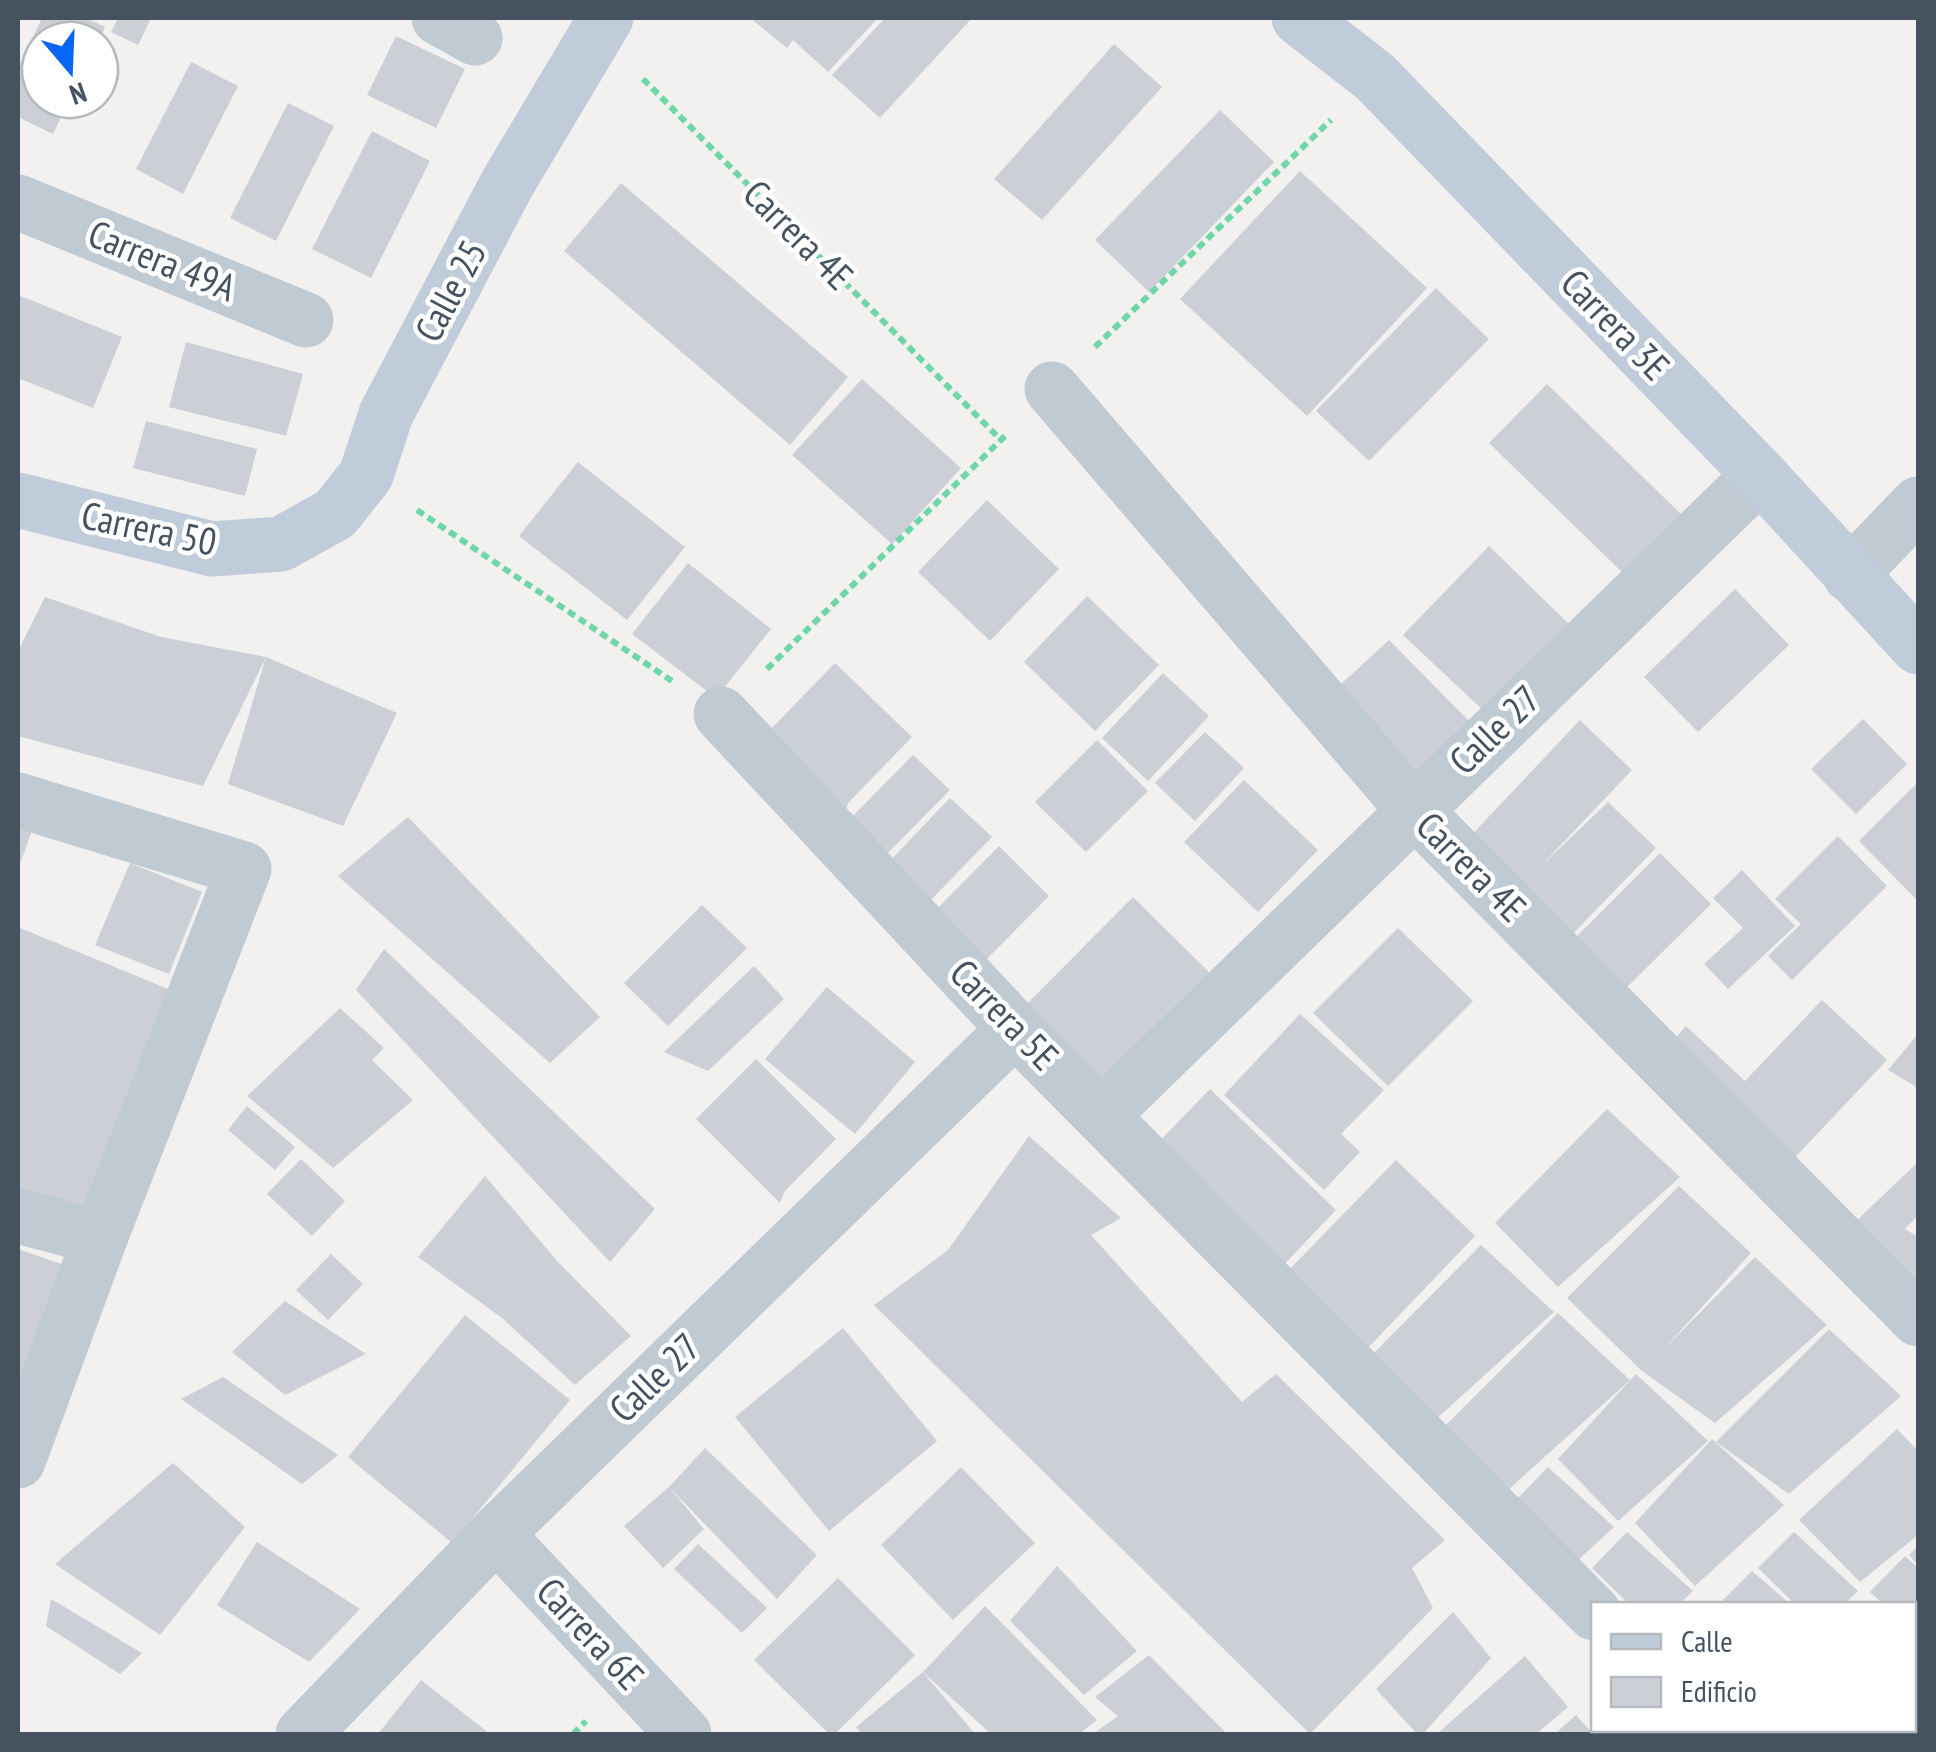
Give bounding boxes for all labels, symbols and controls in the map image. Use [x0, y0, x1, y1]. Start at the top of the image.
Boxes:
north arrow [20, 20, 120, 120]
text: N [65, 74, 91, 114]
street label: Carrera 4E [734, 169, 864, 299]
street label: Carrera 49A [82, 208, 243, 311]
street label: Calle 25 [403, 231, 497, 349]
street label: Carrera 3E [1551, 258, 1681, 390]
street label: Carrera 50 [77, 489, 221, 566]
street label: Calle 27 [1438, 674, 1550, 784]
street label: Carrera 4E [1407, 801, 1537, 931]
street label: Carrera 5E [940, 948, 1070, 1080]
street label: Calle 27 [598, 1322, 710, 1432]
street label: Carrera 6E [527, 1567, 655, 1699]
legend [1591, 1602, 1916, 1732]
text: Calle [1681, 1621, 1733, 1660]
text: Edificio [1681, 1671, 1757, 1710]

